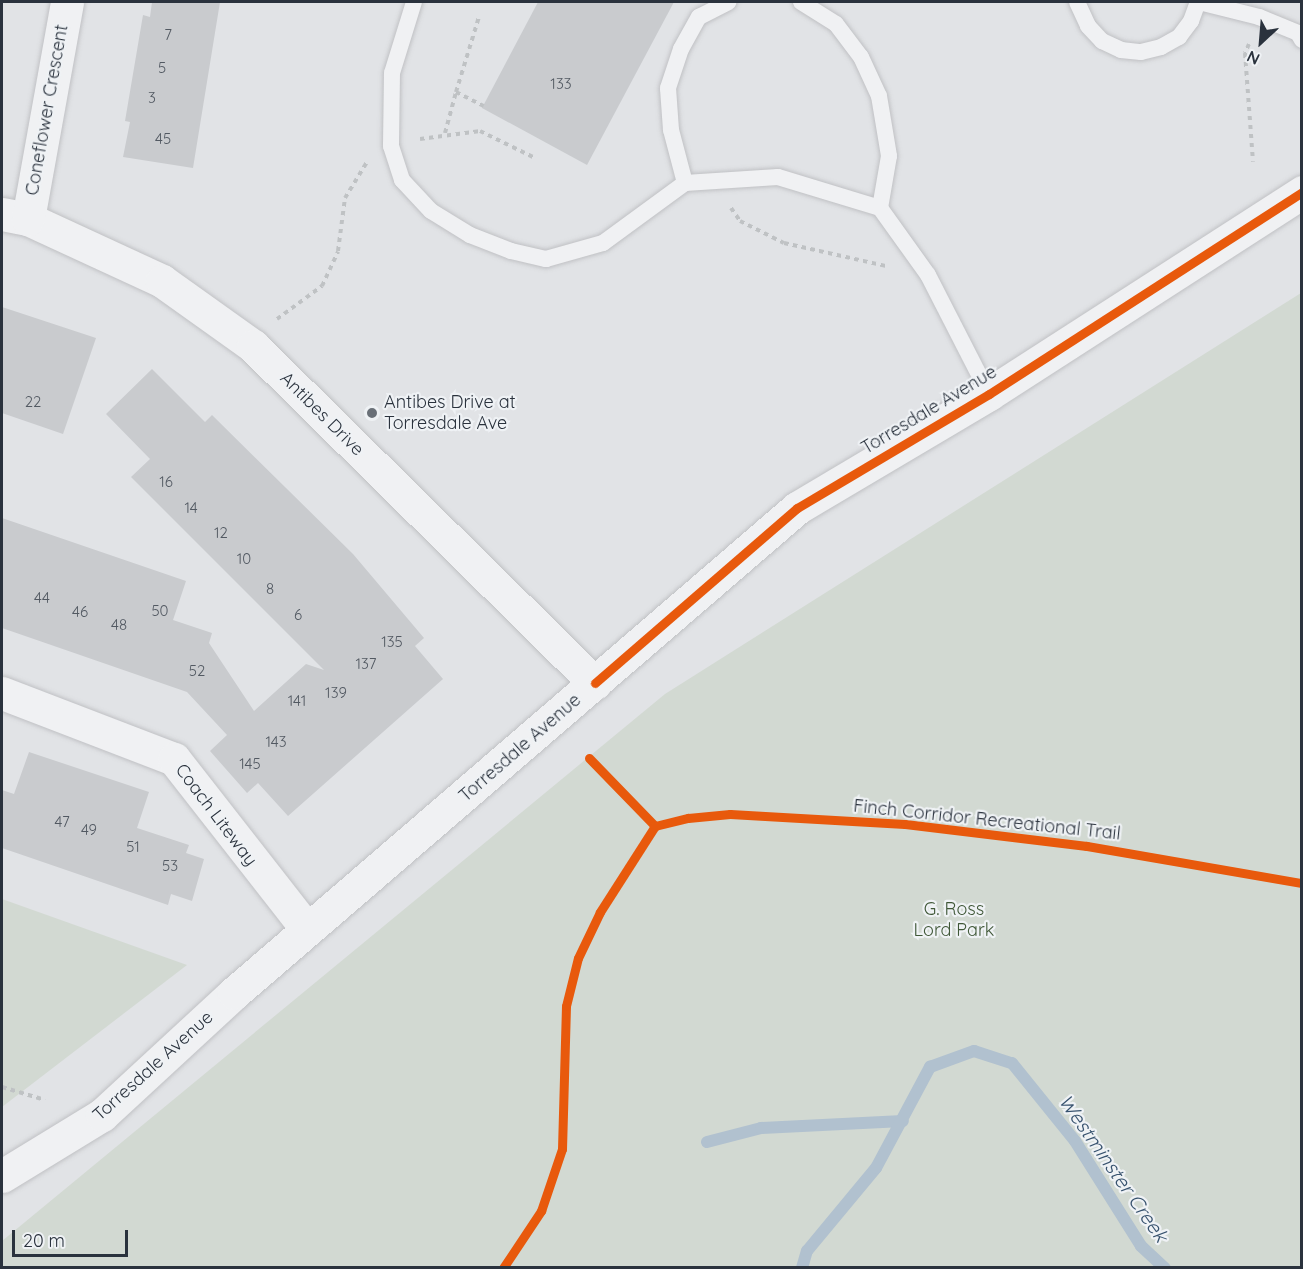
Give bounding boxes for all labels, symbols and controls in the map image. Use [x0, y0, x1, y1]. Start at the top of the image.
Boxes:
north arrow [1231, 12, 1291, 72]
street label: Coneflower Crescent [21, 23, 73, 197]
house number: 7 [164, 26, 172, 44]
text: N [1243, 47, 1263, 70]
house number: 5 [158, 59, 166, 77]
house number: 133 [550, 75, 572, 93]
house number: 3 [148, 89, 156, 107]
house number: 45 [155, 130, 171, 148]
street label: Torresdale Avenue [857, 361, 1001, 459]
street label: Antibes Drive [276, 368, 368, 460]
place label: Antibes Drive at Torresdale Ave [384, 392, 516, 434]
house number: 22 [25, 393, 41, 411]
marker: Antibes Drive at Torresdale Ave [365, 406, 379, 420]
house number: 16 [159, 473, 173, 491]
house number: 14 [184, 499, 198, 517]
house number: 12 [214, 524, 228, 542]
house number: 10 [237, 550, 251, 568]
house number: 8 [266, 580, 274, 598]
house number: 44 [34, 589, 50, 607]
house number: 50 [151, 602, 169, 620]
house number: 46 [72, 603, 88, 621]
house number: 6 [294, 606, 302, 624]
house number: 48 [111, 616, 127, 634]
house number: 135 [381, 633, 403, 651]
house number: 137 [355, 655, 377, 673]
house number: 52 [189, 662, 205, 680]
house number: 139 [325, 684, 347, 702]
street label: Torresdale Avenue [455, 689, 585, 807]
house number: 141 [288, 692, 306, 710]
house number: 143 [265, 733, 287, 751]
house number: 145 [239, 755, 261, 773]
street label: Coach Liteway [171, 760, 261, 870]
street label: Finch Corridor Recreational Trail [852, 795, 1122, 845]
house number: 47 [54, 813, 70, 831]
house number: 49 [81, 821, 97, 839]
house number: 51 [126, 838, 140, 856]
house number: 53 [162, 857, 178, 875]
park label: G. Ross Lord Park [914, 899, 994, 942]
street label: Torresdale Avenue [89, 1006, 217, 1126]
water label: Westminster Creek [1054, 1090, 1174, 1246]
scale bar [15, 1218, 130, 1256]
text: 20 m [23, 1229, 65, 1252]

